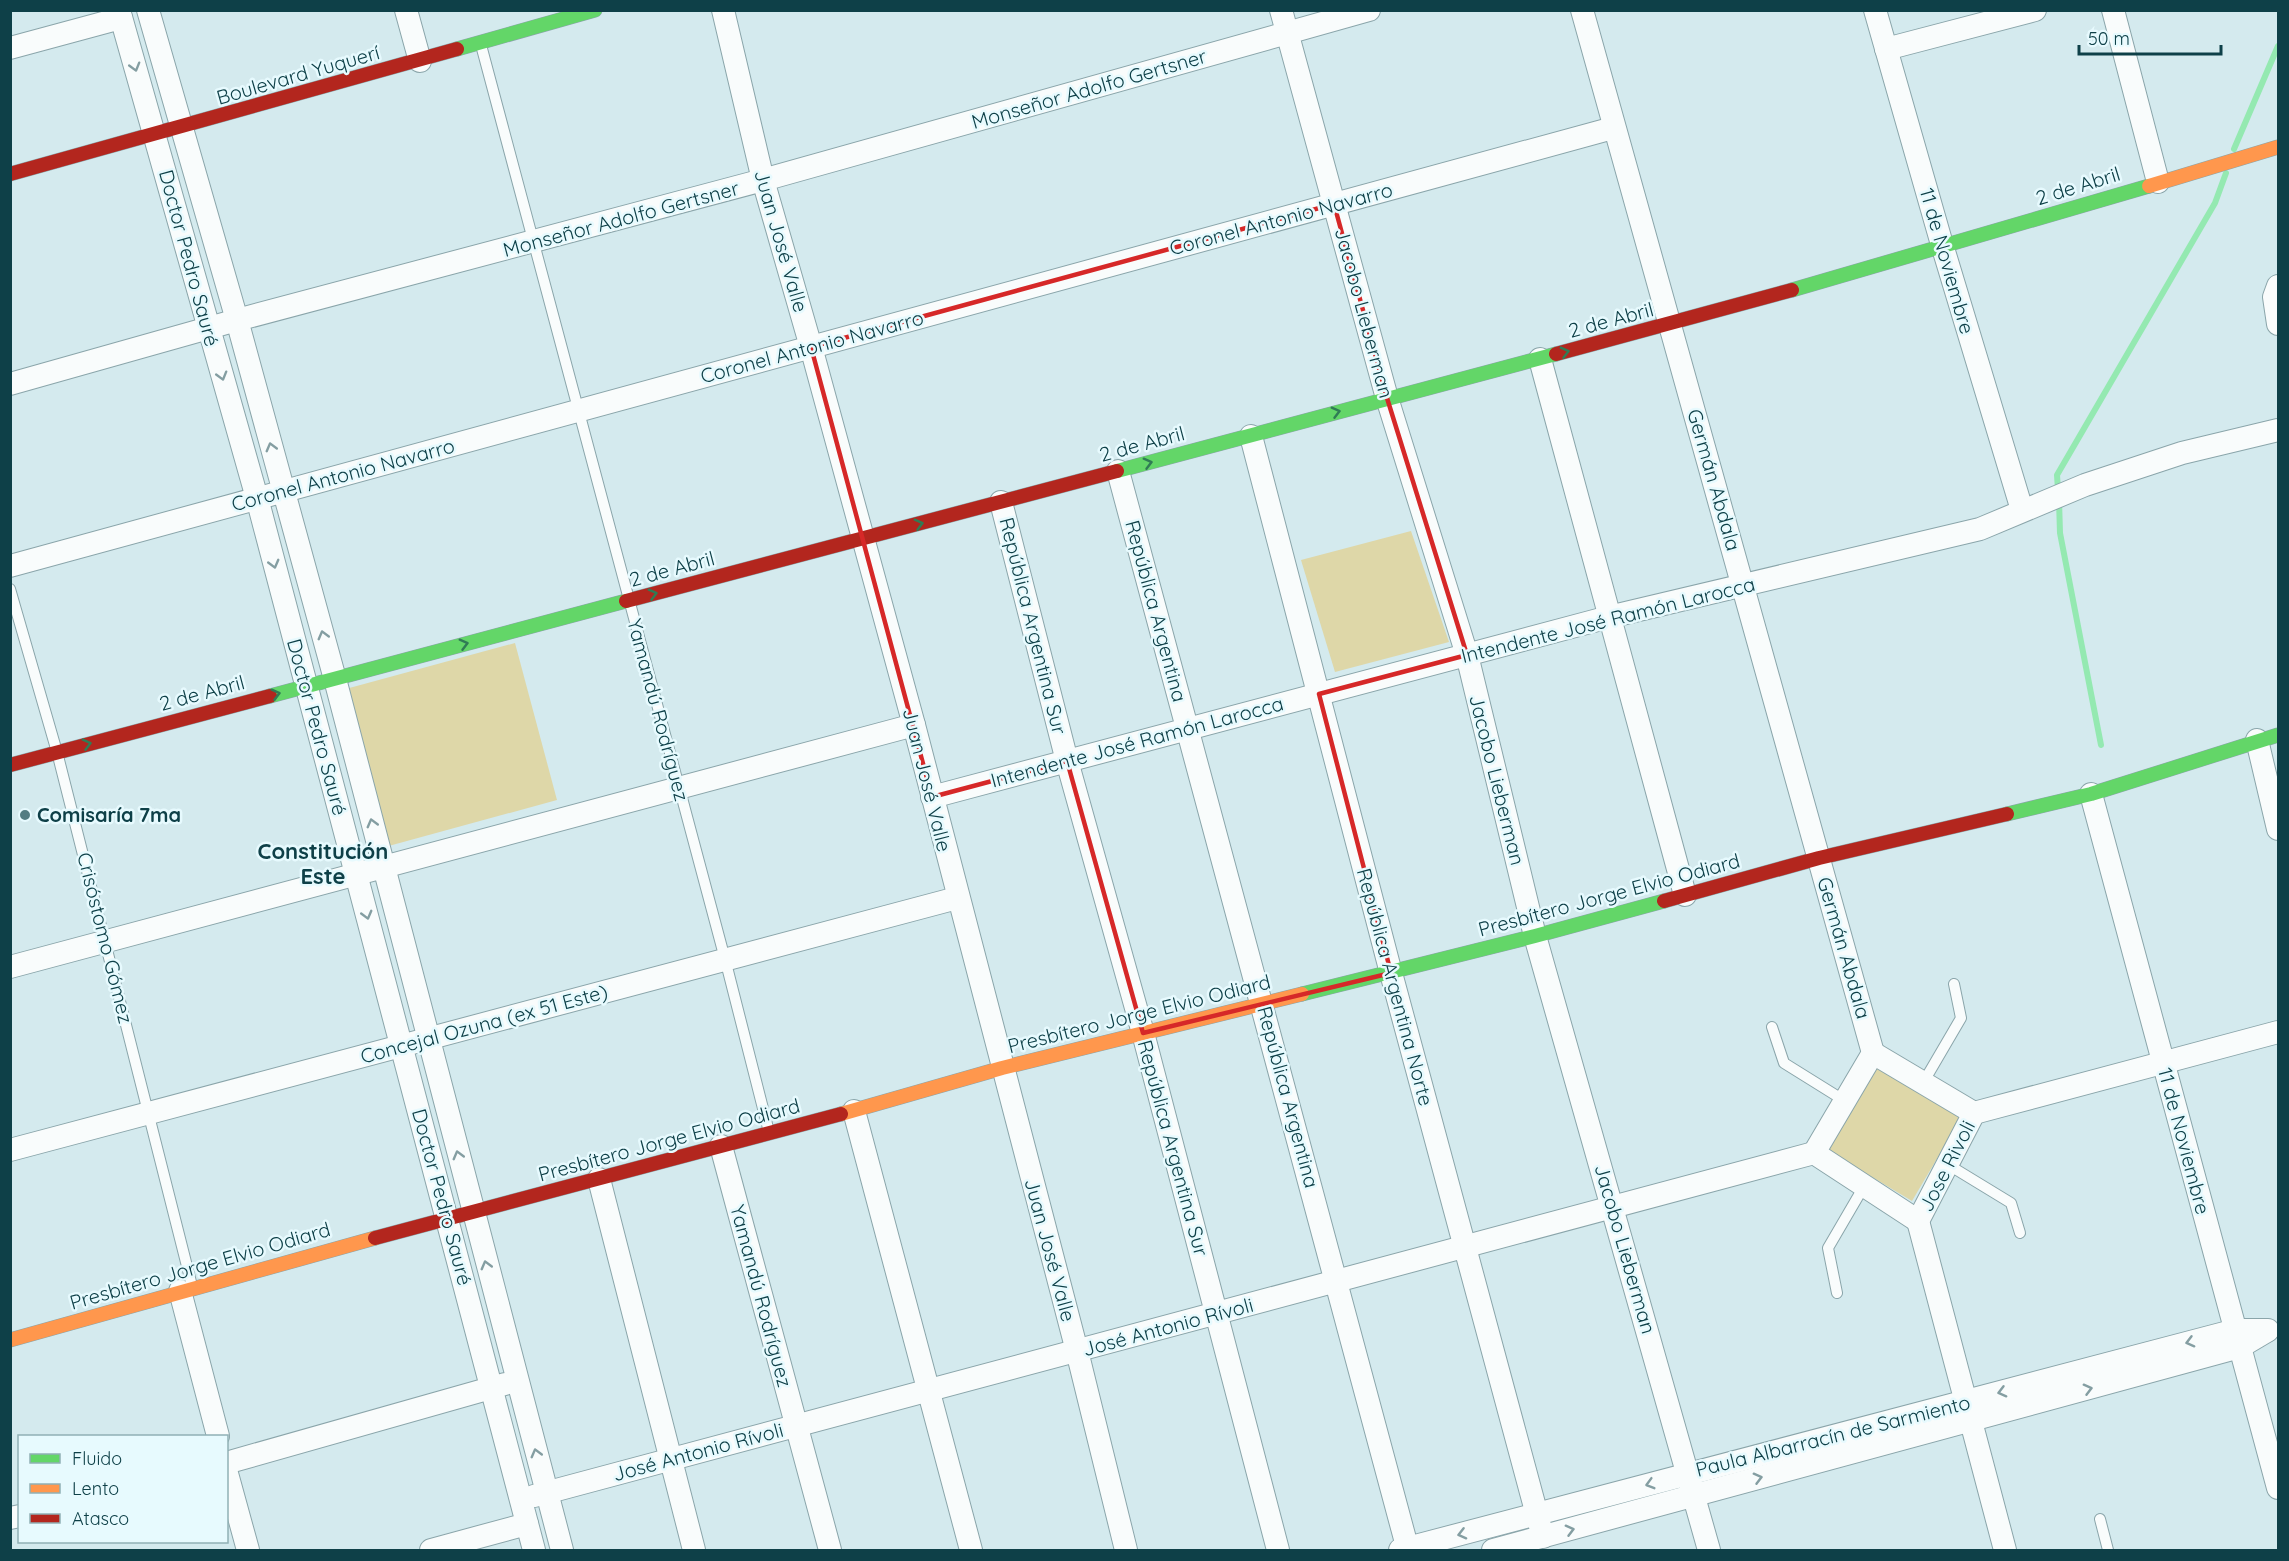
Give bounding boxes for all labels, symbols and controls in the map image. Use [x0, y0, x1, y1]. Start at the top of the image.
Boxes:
scale bar [2079, 18, 2222, 56]
text: 50 m [2088, 27, 2130, 50]
street label: Boulevard Yuquerí [213, 39, 383, 110]
street label: Monseñor Adolfo Gertsner [968, 43, 1210, 134]
one-way arrow [128, 62, 141, 72]
street label: 2 de Abril [2033, 161, 2123, 210]
street label: Doctor Pedro Sauré [154, 167, 225, 349]
street label: Juan José Valle [749, 167, 814, 315]
street label: Monseñor Adolfo Gertsner [500, 175, 742, 262]
street label: Coronel Antonio Navarro [1166, 177, 1395, 260]
street label: 11 de Noviembre [1915, 185, 1980, 337]
street label: Jacobo Lieberman [1330, 225, 1399, 401]
street label: 2 de Abril [1566, 296, 1656, 343]
street label: Coronel Antonio Navarro [697, 305, 926, 388]
one-way arrow [1560, 347, 1570, 359]
one-way arrow [215, 370, 227, 381]
street label: Germán Abdala [1682, 406, 1747, 554]
one-way arrow [1330, 407, 1341, 419]
street label: 2 de Abril [1097, 420, 1187, 467]
street label: Coronel Antonio Navarro [228, 433, 457, 516]
one-way arrow [266, 442, 278, 453]
one-way arrow [1143, 457, 1153, 470]
street label: República Argentina Sur [994, 515, 1073, 737]
street label: República Argentina [1120, 517, 1193, 704]
one-way arrow [913, 519, 924, 531]
street label: 2 de Abril [627, 545, 717, 592]
one-way arrow [267, 558, 279, 569]
street label: Intendente José Ramón Larocca [1458, 571, 1757, 668]
one-way arrow [647, 589, 658, 601]
street label: Yamandú Rodríguez [622, 616, 695, 804]
one-way arrow [318, 630, 330, 641]
street label: Doctor Pedro Sauré [282, 636, 353, 818]
one-way arrow [458, 639, 469, 651]
street label: 2 de Abril [157, 669, 247, 716]
one-way arrow [270, 689, 281, 701]
street label: Intendente José Ramón Larocca [988, 690, 1286, 793]
street label: Jacobo Lieberman [1464, 692, 1531, 868]
street label: Juan José Valle [898, 705, 957, 854]
one-way arrow [82, 738, 92, 751]
place label: Comisaría 7ma [37, 802, 181, 827]
marker: Comisaría 7ma [18, 808, 32, 822]
one-way arrow [367, 819, 380, 829]
district label: Constitución Este [258, 837, 388, 890]
street label: Presbítero Jorge Elvio Odiard [1475, 847, 1743, 942]
street label: Crisóstomo Gómez [72, 850, 139, 1026]
street label: República Argentina Norte [1352, 865, 1439, 1108]
street label: Germán Abdala [1812, 874, 1877, 1022]
one-way arrow [360, 909, 373, 919]
street label: Presbítero Jorge Elvio Odiard [1005, 969, 1273, 1058]
street label: Concejal Ozuna (ex 51 Este) [357, 978, 610, 1069]
street label: República Argentina [1252, 1003, 1325, 1190]
street label: República Argentina Sur [1133, 1037, 1214, 1259]
street label: 11 de Noviembre [2153, 1065, 2216, 1217]
street label: Presbítero Jorge Elvio Odiard [535, 1092, 803, 1187]
street label: Doctor Pedro Sauré [407, 1106, 478, 1288]
street label: Jose Rivoli [1913, 1116, 1980, 1215]
one-way arrow [453, 1150, 465, 1160]
street label: Jacobo Lieberman [1589, 1161, 1662, 1336]
street label: Juan José Valle [1019, 1176, 1082, 1324]
street label: Yamandú Rodríguez [725, 1202, 798, 1390]
street label: Presbítero Jorge Elvio Odiard [67, 1216, 333, 1315]
one-way arrow [481, 1260, 494, 1270]
street label: José Antonio Rívoli [1080, 1292, 1256, 1361]
one-way arrow [2185, 1335, 2195, 1348]
one-way arrow [2083, 1383, 2093, 1396]
one-way arrow [1997, 1385, 2008, 1397]
street label: Paula Albarracín de Sarmiento [1693, 1389, 1973, 1482]
street label: José Antonio Rívoli [610, 1417, 786, 1486]
legend [18, 1435, 228, 1543]
text: Fluido [72, 1447, 122, 1470]
one-way arrow [531, 1448, 544, 1458]
one-way arrow [1753, 1473, 1763, 1486]
one-way arrow [1646, 1476, 1656, 1489]
text: Lento [72, 1477, 119, 1500]
text: Atasco [72, 1507, 129, 1530]
one-way arrow [1565, 1524, 1575, 1537]
one-way arrow [1457, 1527, 1467, 1540]

